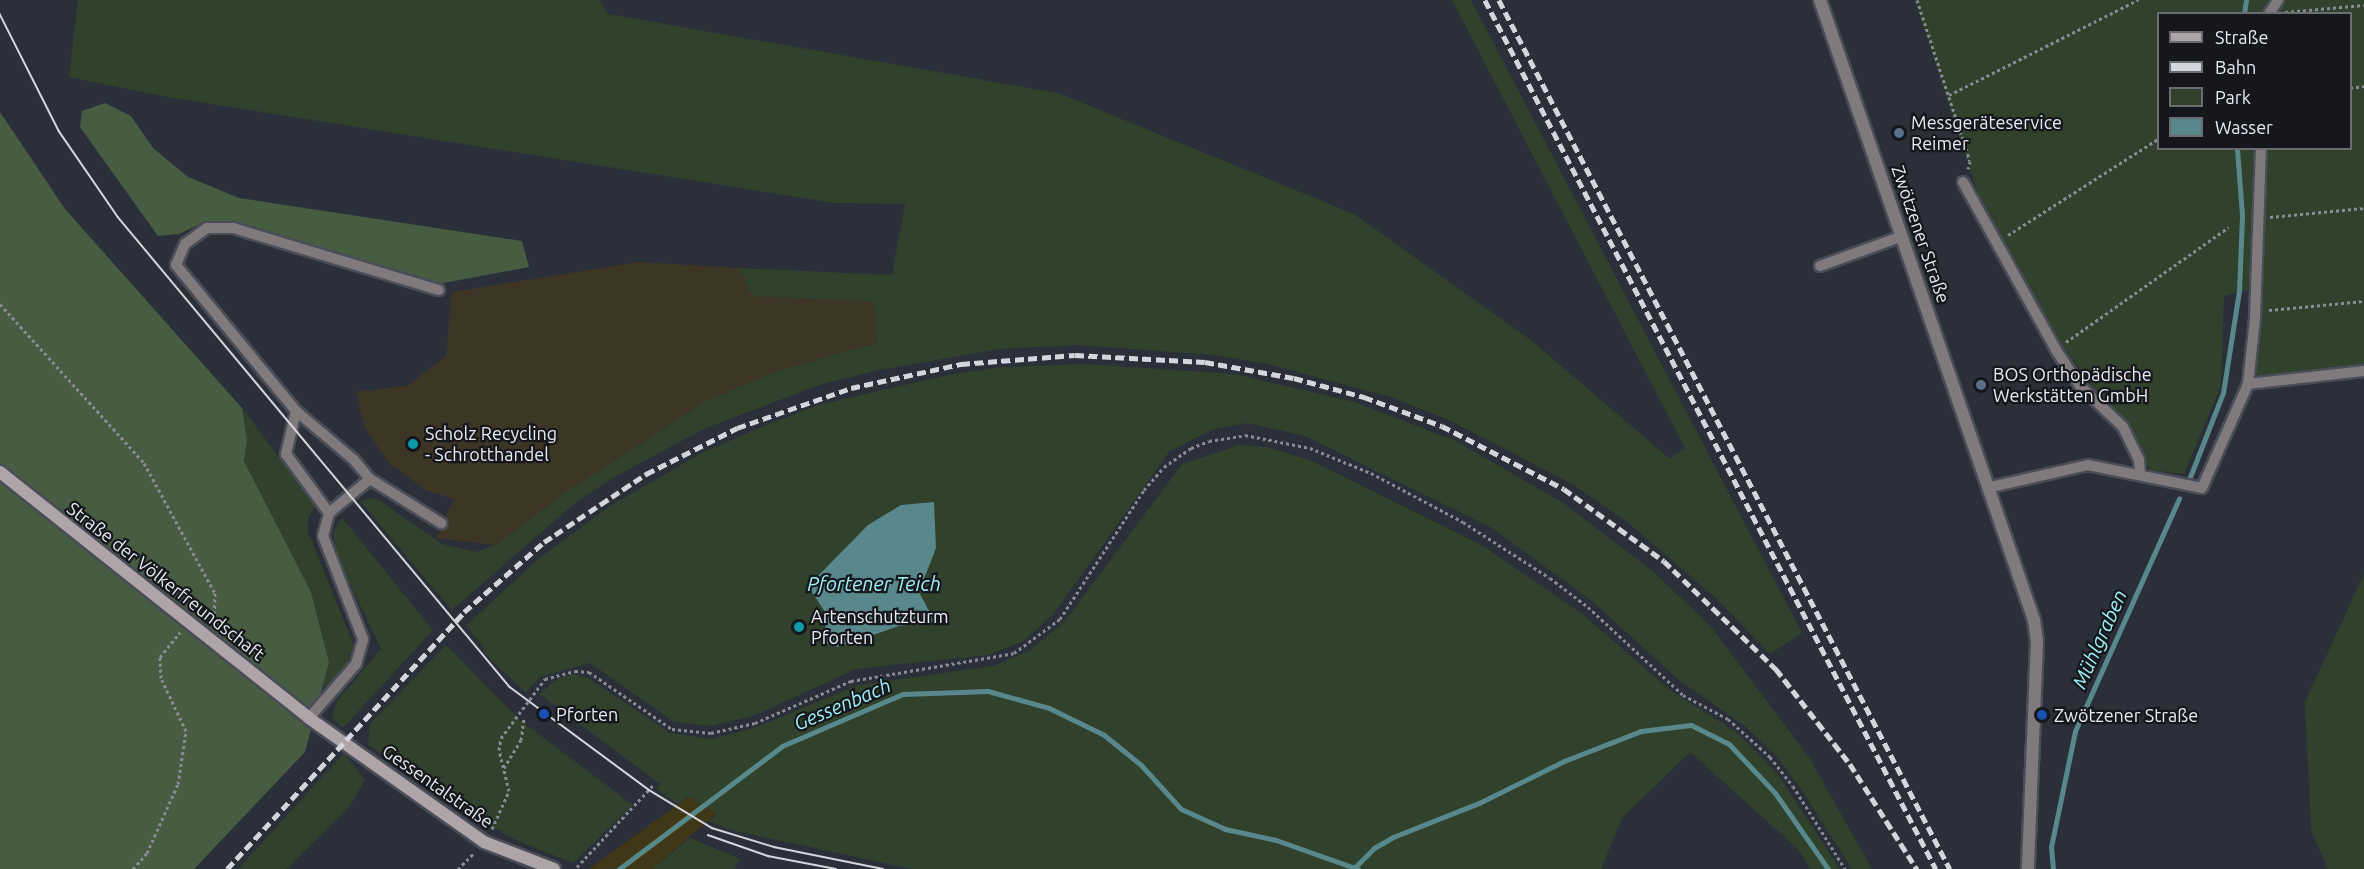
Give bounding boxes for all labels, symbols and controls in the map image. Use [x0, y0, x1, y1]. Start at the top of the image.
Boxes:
legend [2157, 12, 2352, 150]
text: Straße [2215, 27, 2268, 47]
text: Bahn [2215, 57, 2256, 77]
text: Park [2215, 87, 2251, 107]
place label: Messgeräteservice Reimer [1911, 112, 2062, 154]
text: Wasser [2215, 117, 2273, 137]
marker: Messgeräteservice Reimer [1892, 126, 1906, 140]
street label: Zwötzener Straße [1887, 162, 1955, 306]
place label: BOS Orthopädische Werkstätten GmbH [1993, 364, 2152, 406]
marker: BOS Orthopädische Werkstätten GmbH [1974, 378, 1988, 392]
place label: Scholz Recycling - Schrotthandel [425, 423, 557, 466]
marker: Scholz Recycling - Schrotthandel [406, 437, 420, 451]
street label: Straße der Völkerfreundschaft [63, 497, 269, 665]
water label: Pfortener Teich [807, 571, 941, 595]
water label: Mühlgraben [2067, 586, 2131, 692]
place label: Artenschutzturm Pforten [811, 606, 949, 648]
marker: Artenschutzturm Pforten [792, 620, 806, 634]
water label: Gessenbach [790, 673, 894, 735]
place label: Pforten [556, 703, 618, 725]
place label: Zwötzener Straße [2054, 704, 2198, 726]
marker: Pforten [537, 707, 551, 721]
marker: Zwötzener Straße [2035, 708, 2049, 722]
street label: Gessentalstraße [378, 740, 498, 832]

